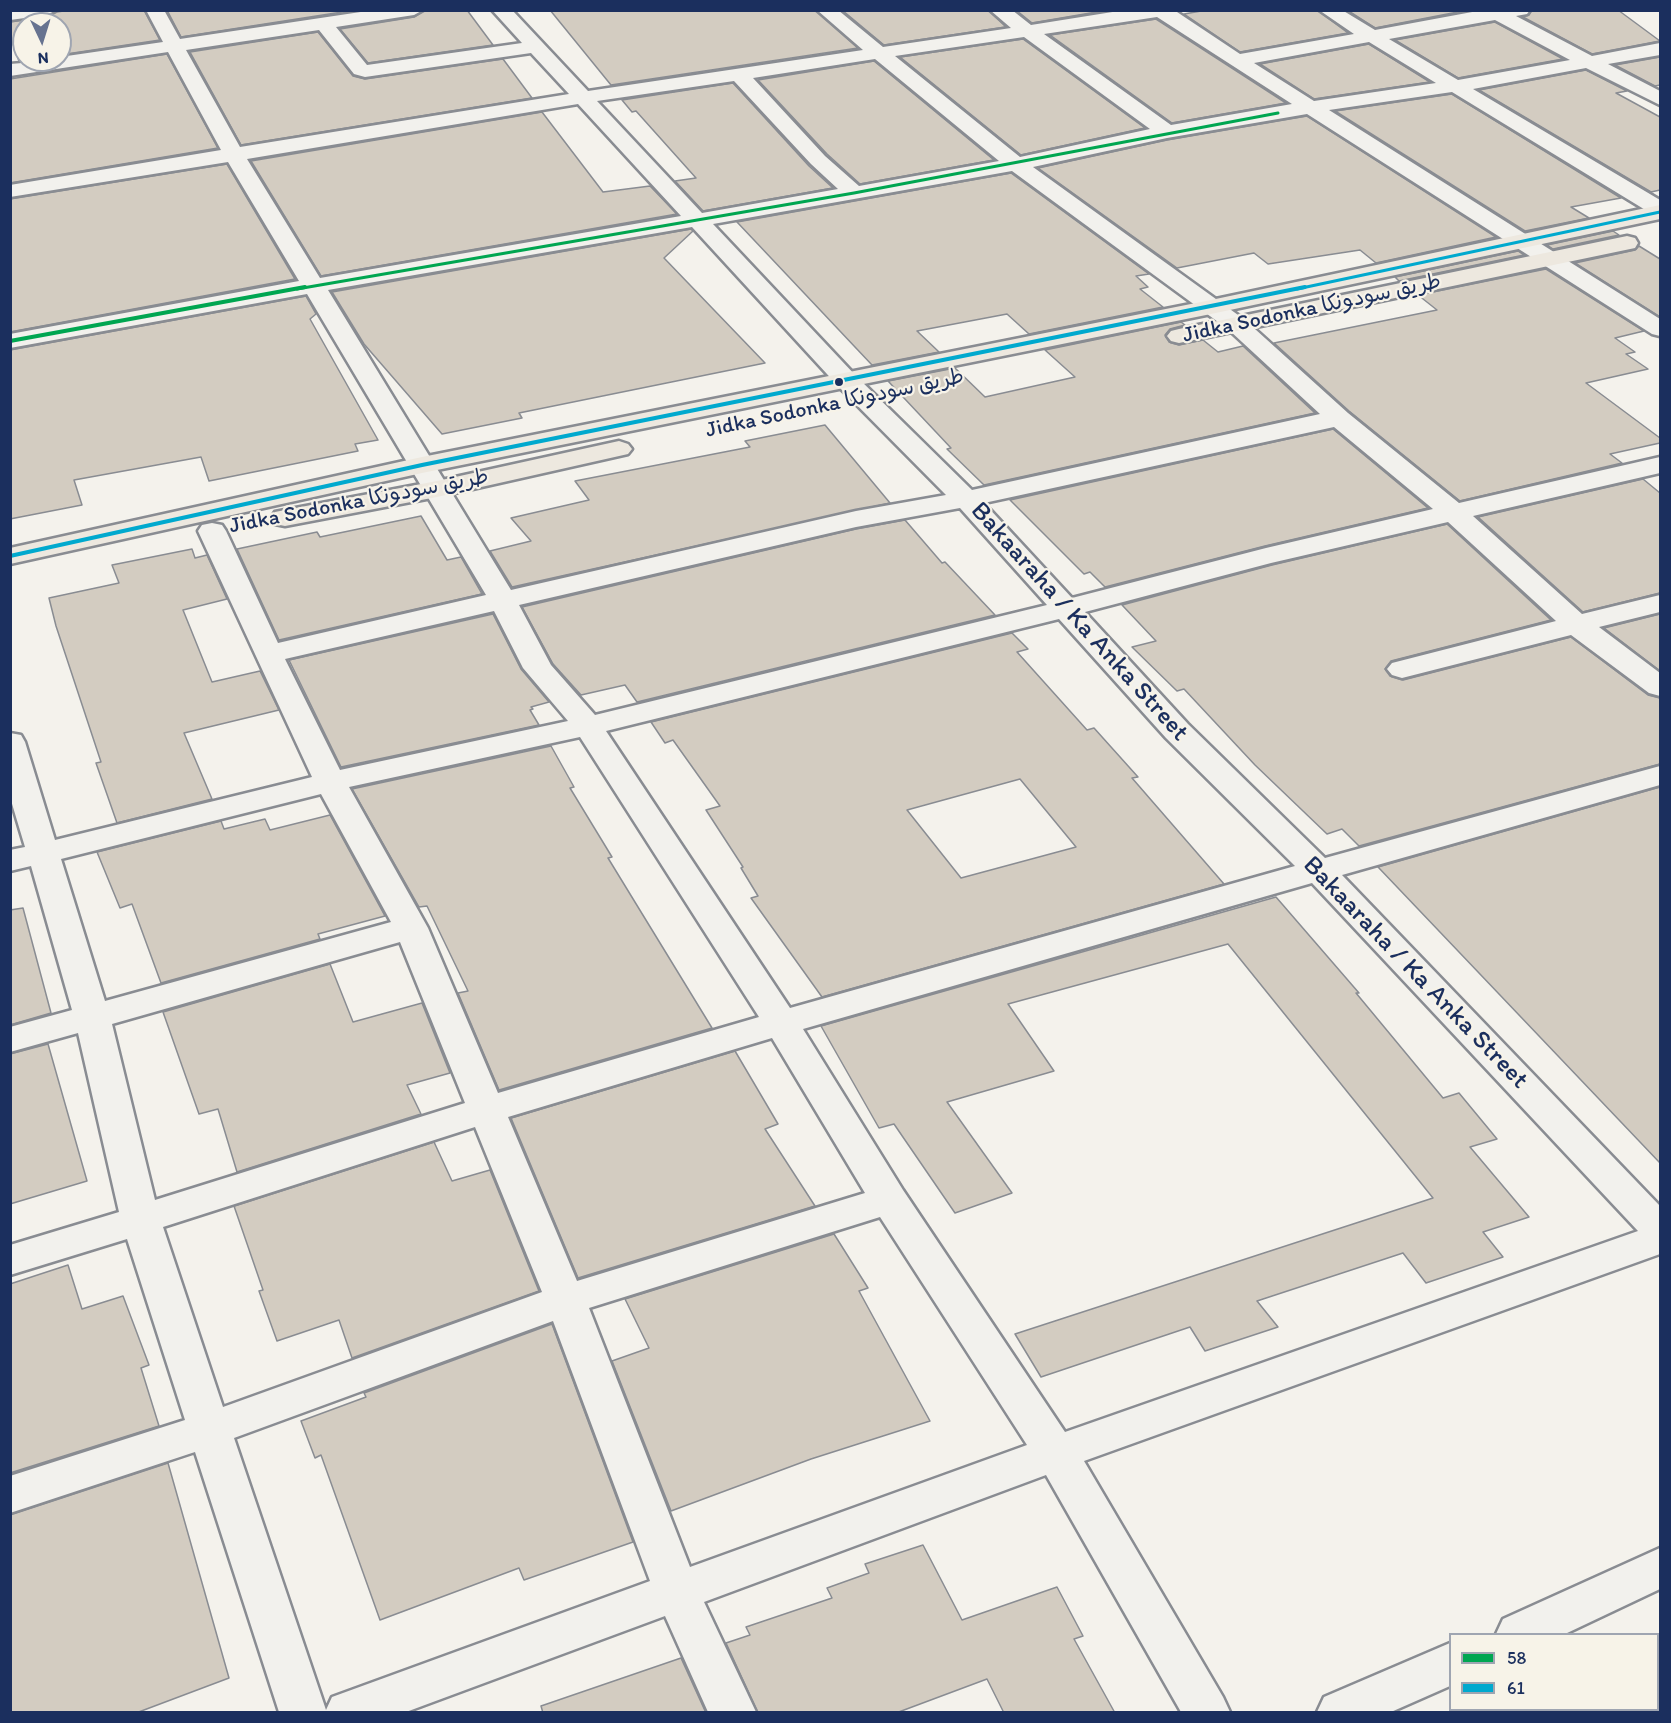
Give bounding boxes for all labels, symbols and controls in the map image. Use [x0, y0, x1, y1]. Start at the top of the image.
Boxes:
north arrow [12, 12, 72, 72]
text: N [37, 49, 49, 68]
street label: Jidka Sodonka طريق سودونكا [1180, 269, 1444, 349]
street label: Jidka Sodonka طريق سودونكا [703, 364, 967, 444]
unlabelled marker [833, 376, 845, 388]
street label: Jidka Sodonka طريق سودونكا [227, 464, 491, 540]
street label: Bakaaraha / Ka Anka Street [963, 496, 1195, 748]
street label: Bakaaraha / Ka Anka Street [1296, 850, 1534, 1096]
legend [1449, 1633, 1659, 1711]
text: 58 [1507, 1647, 1526, 1669]
text: 61 [1507, 1677, 1525, 1699]

